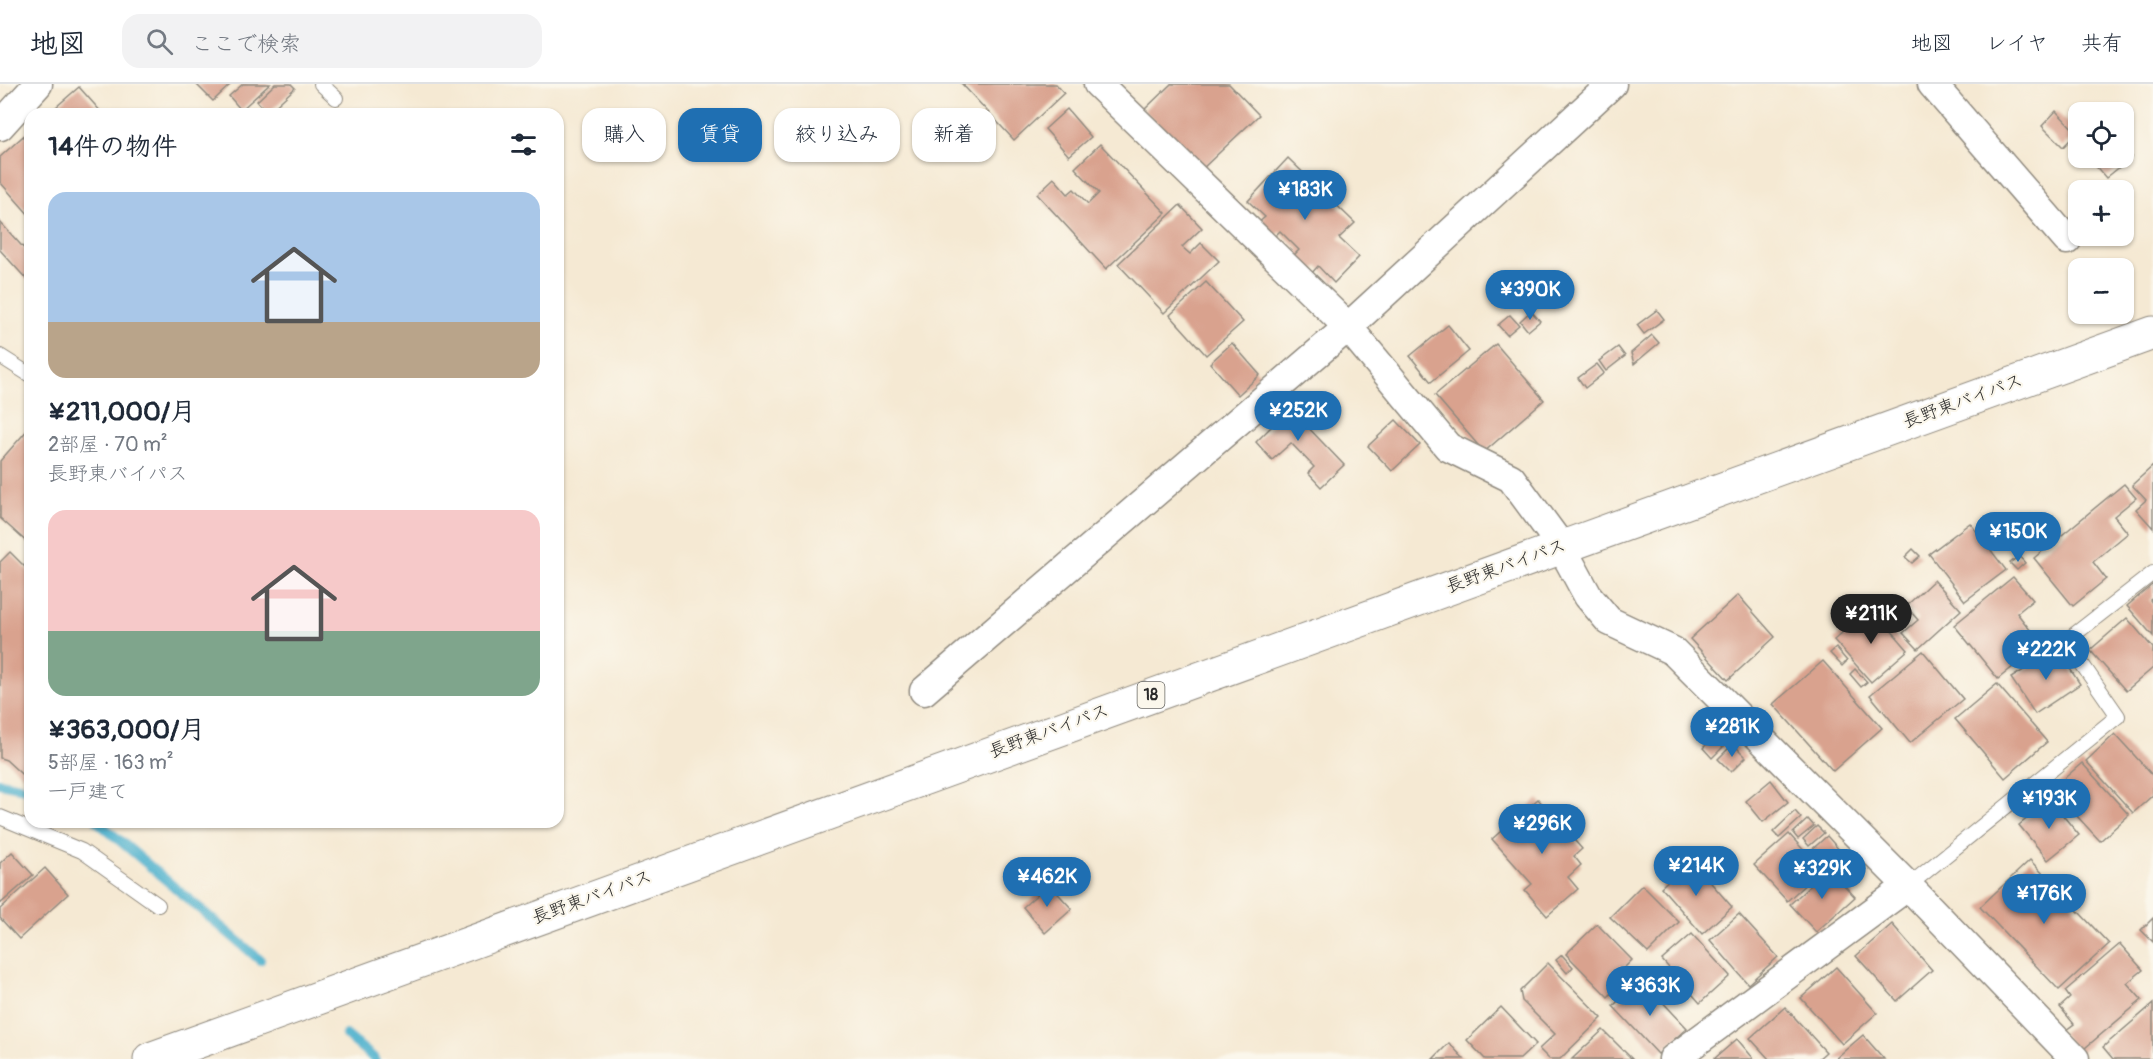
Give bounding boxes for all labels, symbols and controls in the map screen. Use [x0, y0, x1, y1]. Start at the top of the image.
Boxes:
search box [122, 14, 542, 68]
icon: search [143, 25, 176, 58]
text: 地図 [30, 27, 86, 62]
text: ここで検索 [191, 30, 301, 58]
text: 地図 [1911, 30, 1953, 57]
text: レイヤ [1986, 30, 2048, 57]
text: 共有 [2081, 30, 2123, 57]
map controls [2068, 102, 2134, 324]
button: locate [2068, 102, 2134, 168]
chip: 購入 [582, 108, 666, 162]
chip: 賃貸 [678, 108, 762, 162]
chip: 絞り込み [774, 108, 900, 162]
chip: 新着 [912, 108, 996, 162]
icon: filters [507, 128, 540, 161]
text: 14件の物件 [48, 131, 177, 163]
pin: ¥183K [1263, 170, 1347, 221]
text: ¥183K [1278, 177, 1333, 202]
button: + [2068, 180, 2134, 246]
icon: home [240, 231, 348, 339]
button: − [2068, 258, 2134, 324]
pin: ¥390K [1488, 270, 1572, 321]
text: ¥390K [1499, 277, 1561, 302]
street label: 長野東バイパス [1900, 369, 2026, 433]
pin: ¥252K [1256, 391, 1340, 442]
text: ¥211,000/月 [48, 396, 196, 428]
text: ¥252K [1268, 398, 1328, 423]
text: 2部屋 · 70 m² [48, 432, 168, 457]
text: 長野東バイパス [48, 461, 188, 486]
pin: ¥150K [1976, 512, 2060, 563]
text: ¥150K [1989, 519, 2047, 544]
street label: 長野東バイパス [1443, 534, 1569, 598]
icon: home [240, 549, 348, 657]
pin: ¥211K [1829, 594, 1913, 645]
text: ¥211K [1845, 601, 1897, 626]
pin: ¥222K [2004, 630, 2088, 681]
text: ¥222K [2016, 637, 2076, 662]
road number: 18 [1138, 682, 1164, 708]
street label: 長野東バイパス [986, 699, 1112, 763]
pin: ¥281K [1690, 707, 1774, 758]
text: ¥363,000/月 [48, 714, 205, 746]
text: ¥281K [1704, 714, 1760, 739]
text: 5部屋 · 163 m² [48, 750, 174, 775]
text: 一戸建て [48, 779, 128, 804]
pin: ¥193K [2007, 779, 2091, 830]
text: ¥193K [2021, 786, 2077, 811]
pin: ¥296K [1500, 804, 1584, 855]
text: ¥296K [1512, 811, 1572, 836]
pin: ¥214K [1654, 846, 1738, 897]
pin: ¥329K [1780, 849, 1864, 900]
text: ¥214K [1668, 853, 1724, 878]
text: ¥329K [1793, 856, 1851, 881]
pin: ¥462K [1005, 857, 1089, 908]
text: ¥462K [1017, 864, 1077, 889]
street label: 長野東バイパス [529, 865, 655, 929]
pin: ¥176K [2002, 874, 2086, 925]
text: ¥176K [2016, 881, 2072, 906]
pin: ¥363K [1608, 966, 1692, 1017]
text: ¥363K [1620, 973, 1680, 998]

